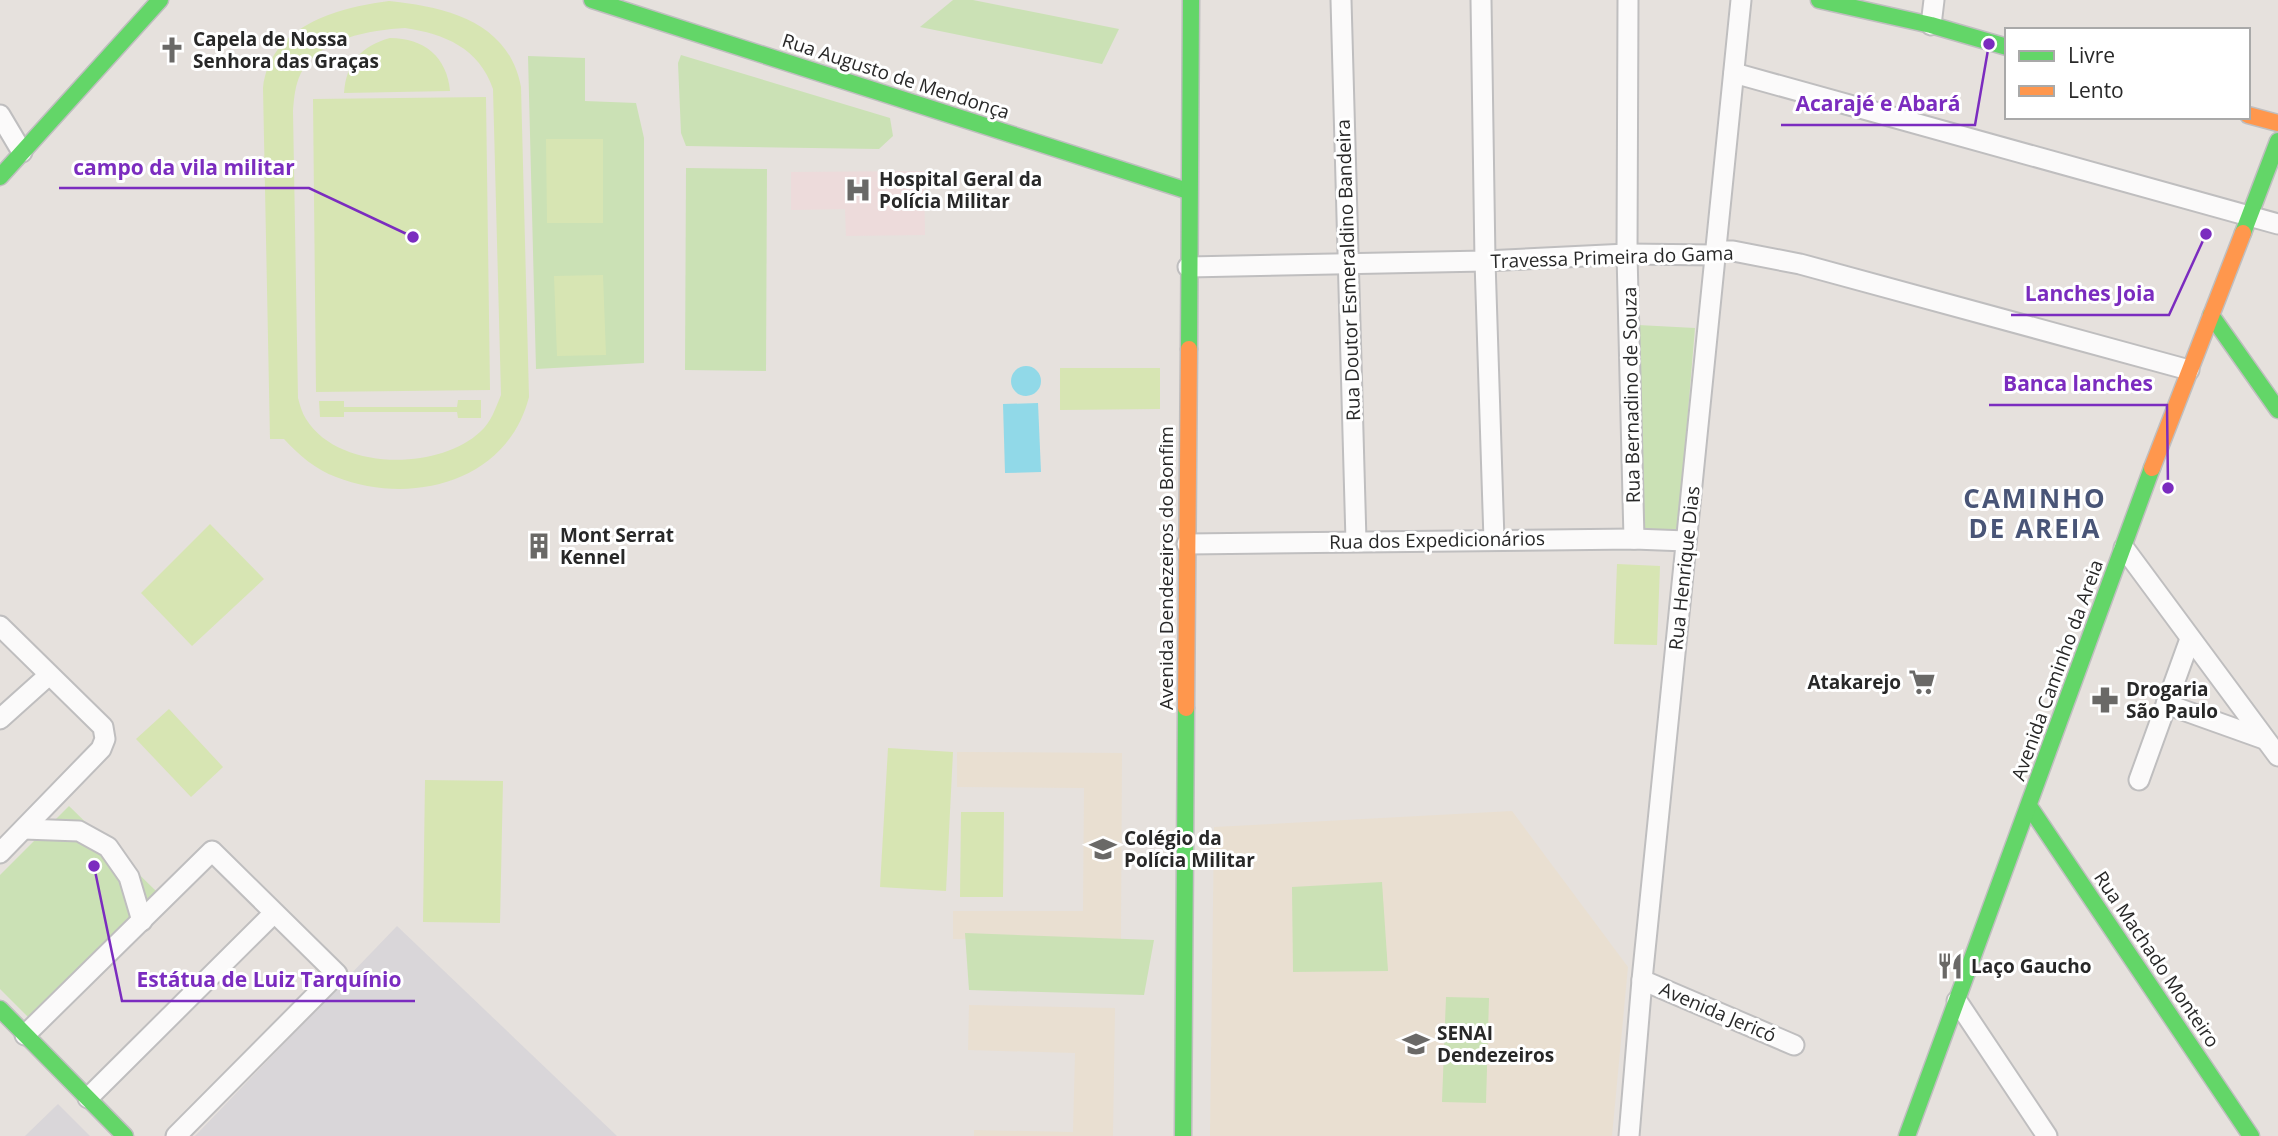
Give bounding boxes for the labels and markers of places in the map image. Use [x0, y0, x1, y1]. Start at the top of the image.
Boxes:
place label: Capela de Nossa Senhora das Graças [193, 26, 379, 74]
church icon: Capela de Nossa Senhora das Graças [157, 35, 187, 65]
callout: Acarajé e Abará [1781, 83, 1975, 125]
callout: campo da vila militar [59, 146, 309, 188]
place label: Hospital Geral da Polícia Militar [879, 166, 1042, 214]
hospital icon: Hospital Geral da Polícia Militar [843, 175, 873, 205]
callout: Lanches Joia [2011, 273, 2169, 315]
callout: Banca lanches [1989, 363, 2167, 405]
place label: Mont Serrat Kennel [560, 522, 674, 570]
building icon: Mont Serrat Kennel [524, 531, 554, 561]
supermarket icon: Atakarejo [1907, 667, 1937, 697]
place label: Atakarejo [1807, 669, 1901, 695]
place label: Drogaria São Paulo [2126, 676, 2218, 724]
pharmacy icon: Drogaria São Paulo [2090, 685, 2120, 715]
place label: Colégio da Polícia Militar [1124, 825, 1255, 873]
school or university icon: Colégio da Polícia Militar [1088, 834, 1118, 864]
restaurant icon: Laço Gaucho [1935, 951, 1965, 981]
place label: Laço Gaucho [1971, 953, 2091, 979]
callout: Estátua de Luiz Tarquínio [122, 959, 415, 1001]
place label: SENAI Dendezeiros [1437, 1020, 1554, 1068]
school or university icon: SENAI Dendezeiros [1401, 1029, 1431, 1059]

